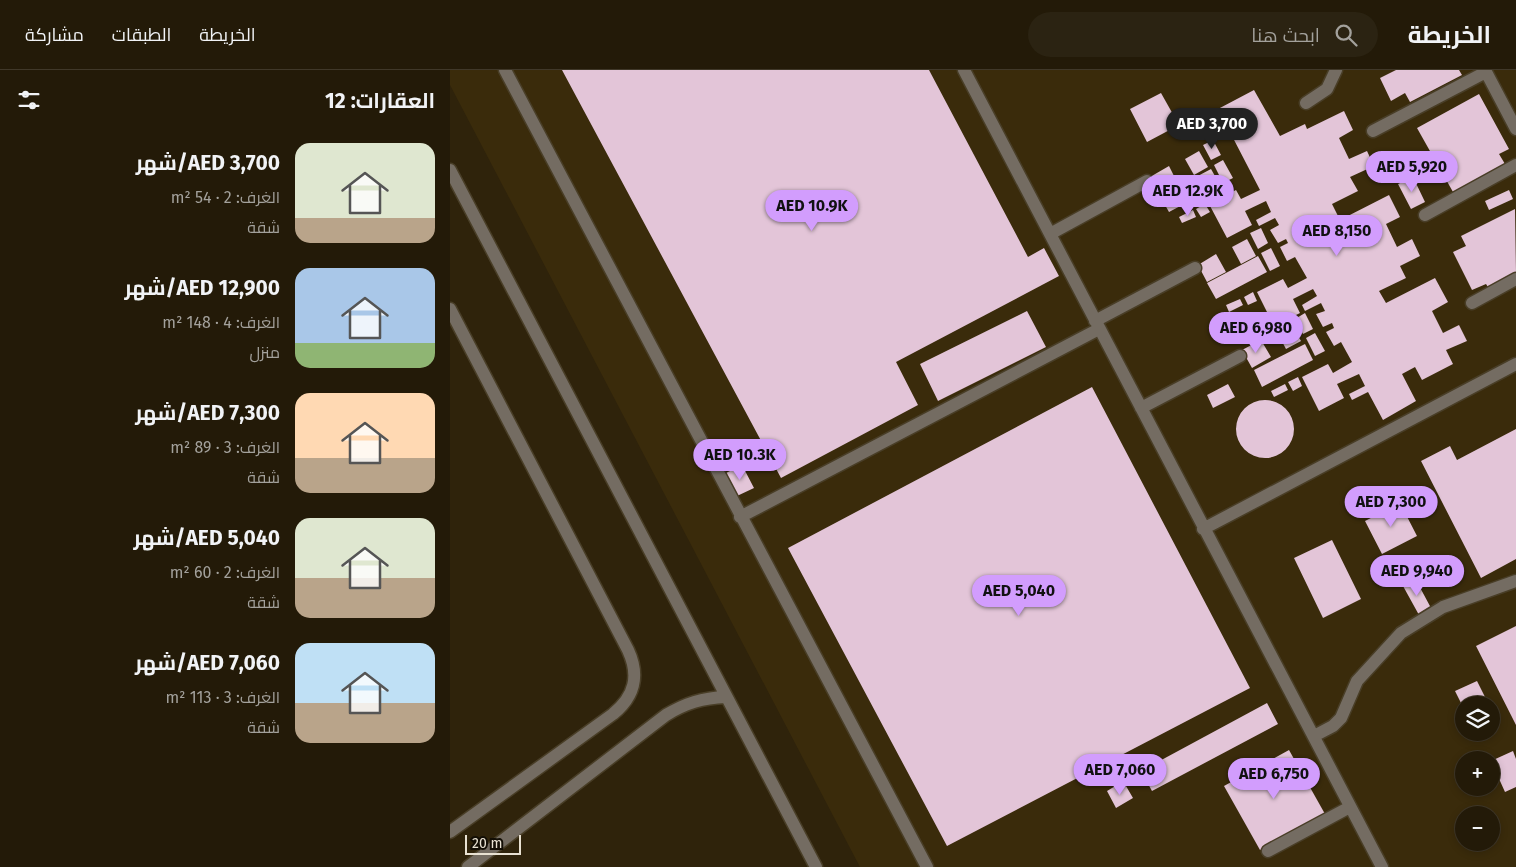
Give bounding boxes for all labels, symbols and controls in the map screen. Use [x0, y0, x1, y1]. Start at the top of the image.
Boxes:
search box [1028, 12, 1378, 57]
icon: search [1332, 21, 1360, 49]
text: الخريطة [1408, 21, 1491, 49]
text: مشاركة [25, 24, 84, 46]
text: الطبقات [112, 24, 171, 46]
text: الخريطة [199, 24, 256, 46]
text: ابحث هنا [1251, 24, 1320, 47]
icon: filters [15, 86, 43, 114]
text: العقارات: 12 [325, 88, 435, 114]
pin: AED 3,700 [1155, 108, 1269, 150]
text: AED 3,700 [1177, 114, 1247, 133]
text: AED 3,700/شهر [136, 150, 280, 176]
pin: AED 5,920 [1355, 150, 1469, 193]
text: AED 5,920 [1377, 157, 1447, 176]
icon: home [335, 163, 395, 223]
pin: AED 12.9K [1131, 174, 1245, 217]
text: AED 12.9K [1153, 181, 1223, 200]
text: الغرف: 2 · 54 m² [171, 188, 280, 207]
pin: AED 10.9K [755, 190, 869, 232]
text: AED 10.9K [776, 196, 848, 215]
pin: AED 8,150 [1280, 214, 1394, 257]
text: شقة [247, 218, 280, 237]
text: AED 8,150 [1303, 221, 1371, 240]
text: AED 12,900/شهر [124, 275, 280, 301]
icon: home [335, 288, 395, 348]
pin: AED 6,980 [1199, 312, 1313, 354]
text: الغرف: 4 · 148 m² [162, 313, 280, 332]
text: AED 6,980 [1220, 318, 1292, 337]
text: منزل [250, 343, 280, 362]
text: AED 7,300/شهر [135, 400, 280, 426]
icon: home [335, 413, 395, 473]
text: الغرف: 3 · 89 m² [170, 438, 280, 457]
pin: AED 10.3K [683, 438, 797, 481]
text: AED 10.3K [704, 445, 776, 464]
text: شقة [247, 468, 280, 487]
pin: AED 7,300 [1334, 486, 1448, 528]
text: AED 7,300 [1356, 492, 1426, 511]
text: AED 5,040/شهر [133, 525, 280, 551]
icon: home [335, 538, 395, 598]
pin: AED 9,940 [1360, 554, 1474, 597]
text: AED 9,940 [1381, 561, 1453, 580]
text: الغرف: 2 · 60 m² [170, 563, 280, 582]
pin: AED 5,040 [962, 574, 1076, 617]
text: AED 5,040 [983, 581, 1055, 600]
text: شقة [247, 593, 280, 612]
text: AED 7,060/شهر [135, 650, 280, 676]
icon: home [335, 663, 395, 723]
text: الغرف: 3 · 113 m² [165, 688, 280, 707]
map controls [1455, 696, 1500, 851]
button: layers [1455, 696, 1500, 741]
text: شقة [247, 718, 280, 737]
button: + [1455, 751, 1500, 796]
pin: AED 7,060 [1063, 754, 1177, 796]
pin: AED 6,750 [1217, 758, 1331, 800]
text: AED 7,060 [1085, 760, 1155, 779]
text: AED 6,750 [1239, 764, 1309, 783]
button: − [1455, 806, 1500, 851]
scale bar [465, 832, 521, 855]
text: 20 m [472, 835, 502, 852]

